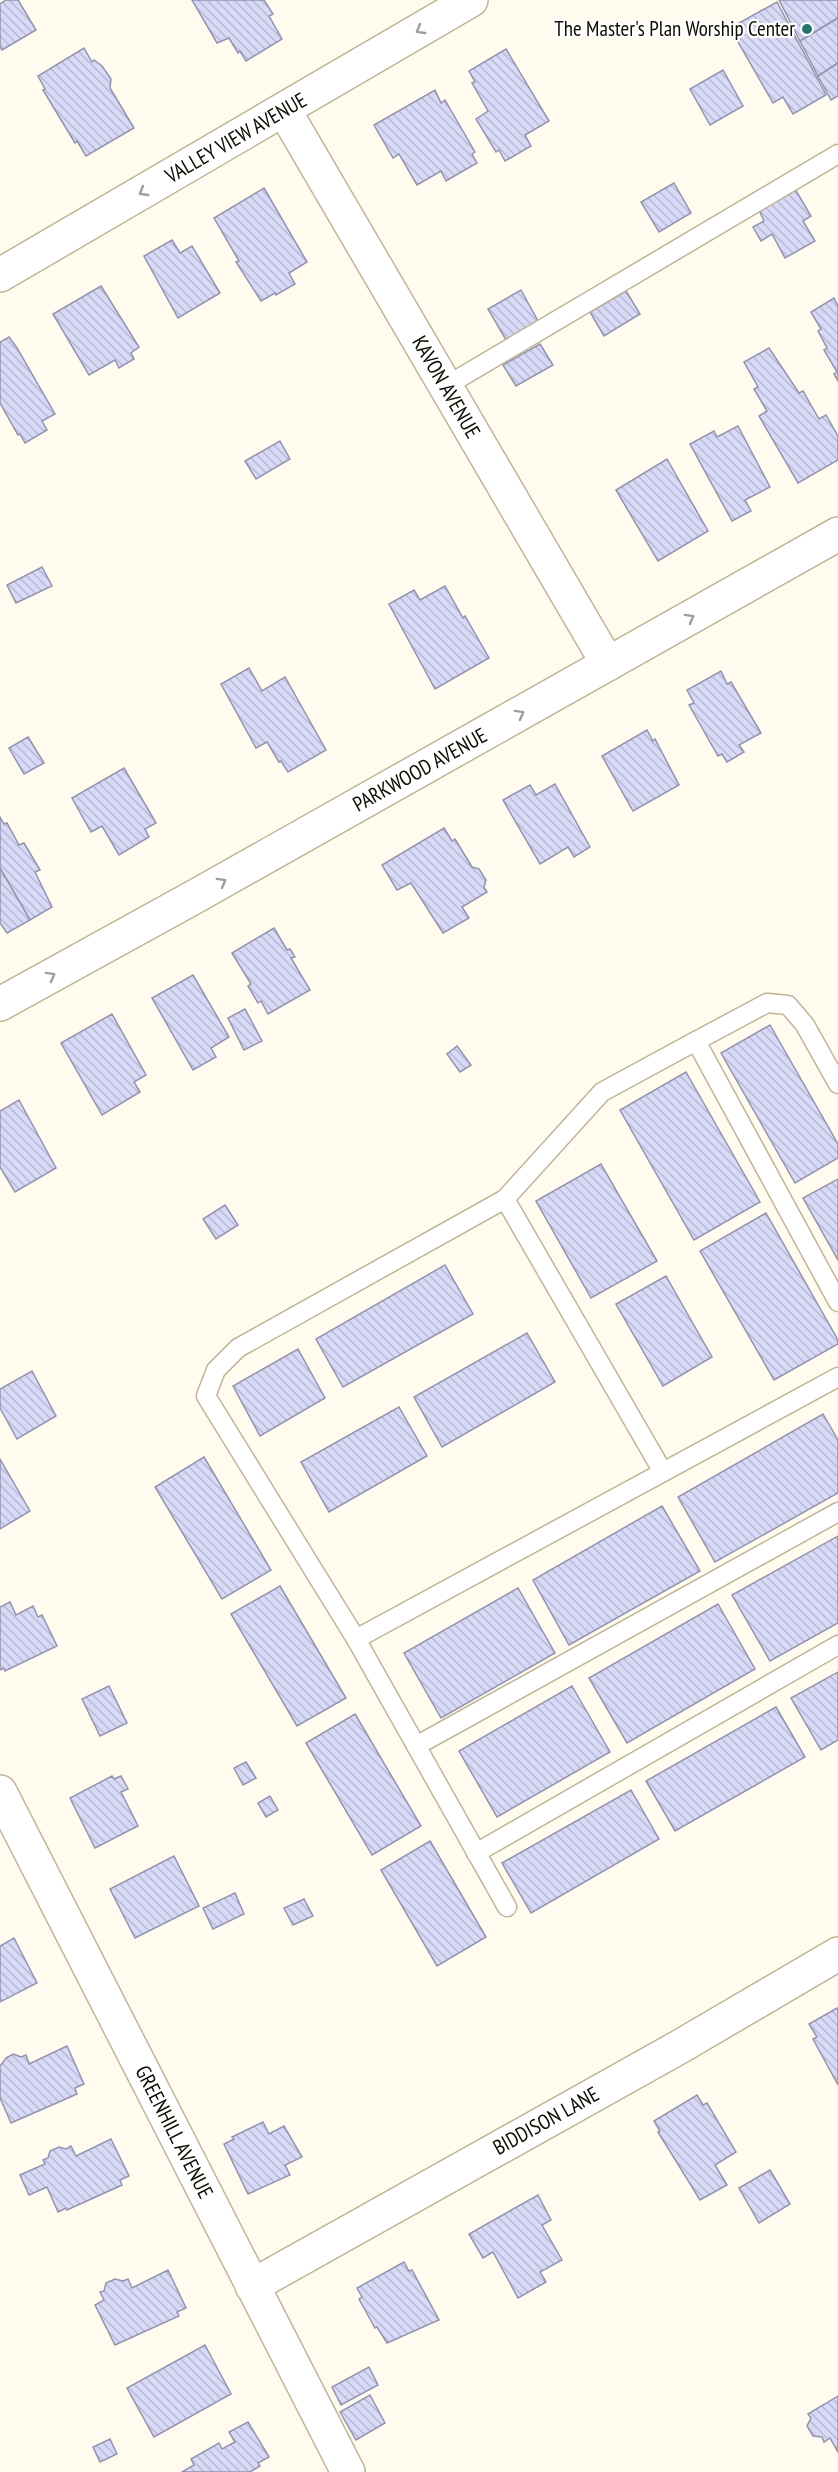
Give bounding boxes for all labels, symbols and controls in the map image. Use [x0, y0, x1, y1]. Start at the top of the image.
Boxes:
place label: The Master's Plan Worship Center [554, 15, 795, 42]
one-way arrow [416, 22, 426, 34]
marker: The Master's Plan Worship Center [800, 22, 814, 36]
street label: VALLEY VIEW AVENUE [159, 86, 311, 189]
one-way arrow [139, 184, 149, 196]
street label: KAVON AVENUE [406, 331, 487, 443]
one-way arrow [684, 614, 694, 625]
one-way arrow [514, 710, 524, 721]
street label: PARKWOOD AVENUE [348, 722, 492, 818]
one-way arrow [216, 878, 226, 889]
one-way arrow [45, 972, 55, 983]
street label: GREENHILL AVENUE [129, 2061, 220, 2203]
street label: BIDDISON LANE [488, 2080, 604, 2161]

